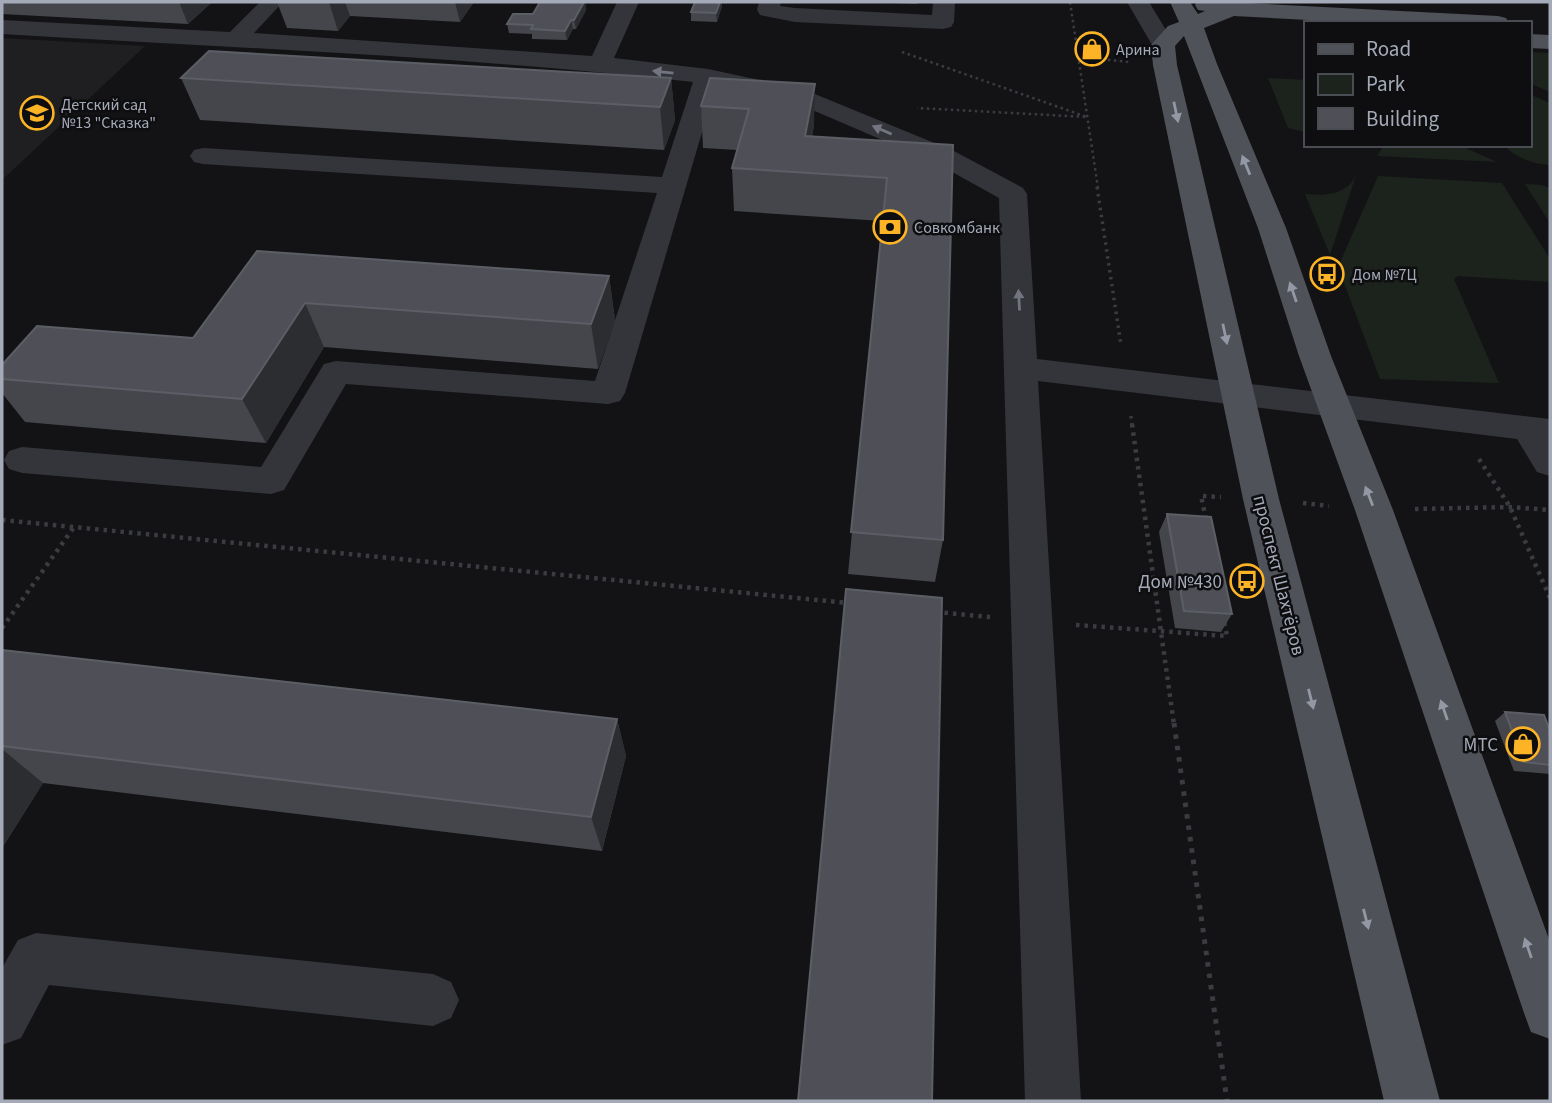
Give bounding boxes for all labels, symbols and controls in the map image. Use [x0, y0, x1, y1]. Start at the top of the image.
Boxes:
legend [1304, 21, 1531, 147]
shop icon: Арина [1073, 30, 1111, 68]
text: Road [1366, 34, 1411, 64]
place label: Арина [1116, 39, 1160, 61]
one-way arrow [652, 66, 674, 77]
text: Park [1366, 69, 1406, 99]
school or university icon: Детский сад №13 "Сказка" [18, 94, 56, 132]
place label: Детский сад №13 "Сказка" [61, 94, 156, 134]
one-way arrow [1170, 101, 1181, 123]
text: Building [1366, 104, 1440, 134]
one-way arrow [871, 124, 892, 135]
one-way arrow [1240, 155, 1252, 175]
bank icon: Совкомбанк [871, 208, 909, 246]
place label: Совкомбанк [914, 217, 1000, 239]
bus stop icon: Дом №7Ц [1308, 255, 1346, 293]
place label: Дом №7Ц [1352, 264, 1417, 286]
one-way arrow [1287, 282, 1298, 303]
one-way arrow [1013, 288, 1024, 310]
one-way arrow [1219, 323, 1230, 345]
one-way arrow [1363, 485, 1374, 506]
street label: проспект Шахтёров [1246, 492, 1312, 658]
bus stop icon: Дом №430 [1228, 562, 1266, 600]
place label: Дом №430 [1138, 569, 1222, 596]
one-way arrow [1306, 688, 1317, 710]
one-way arrow [1438, 700, 1449, 721]
shop icon: МТС [1504, 725, 1542, 763]
place label: МТС [1464, 732, 1498, 759]
one-way arrow [1361, 909, 1372, 931]
one-way arrow [1522, 938, 1533, 959]

